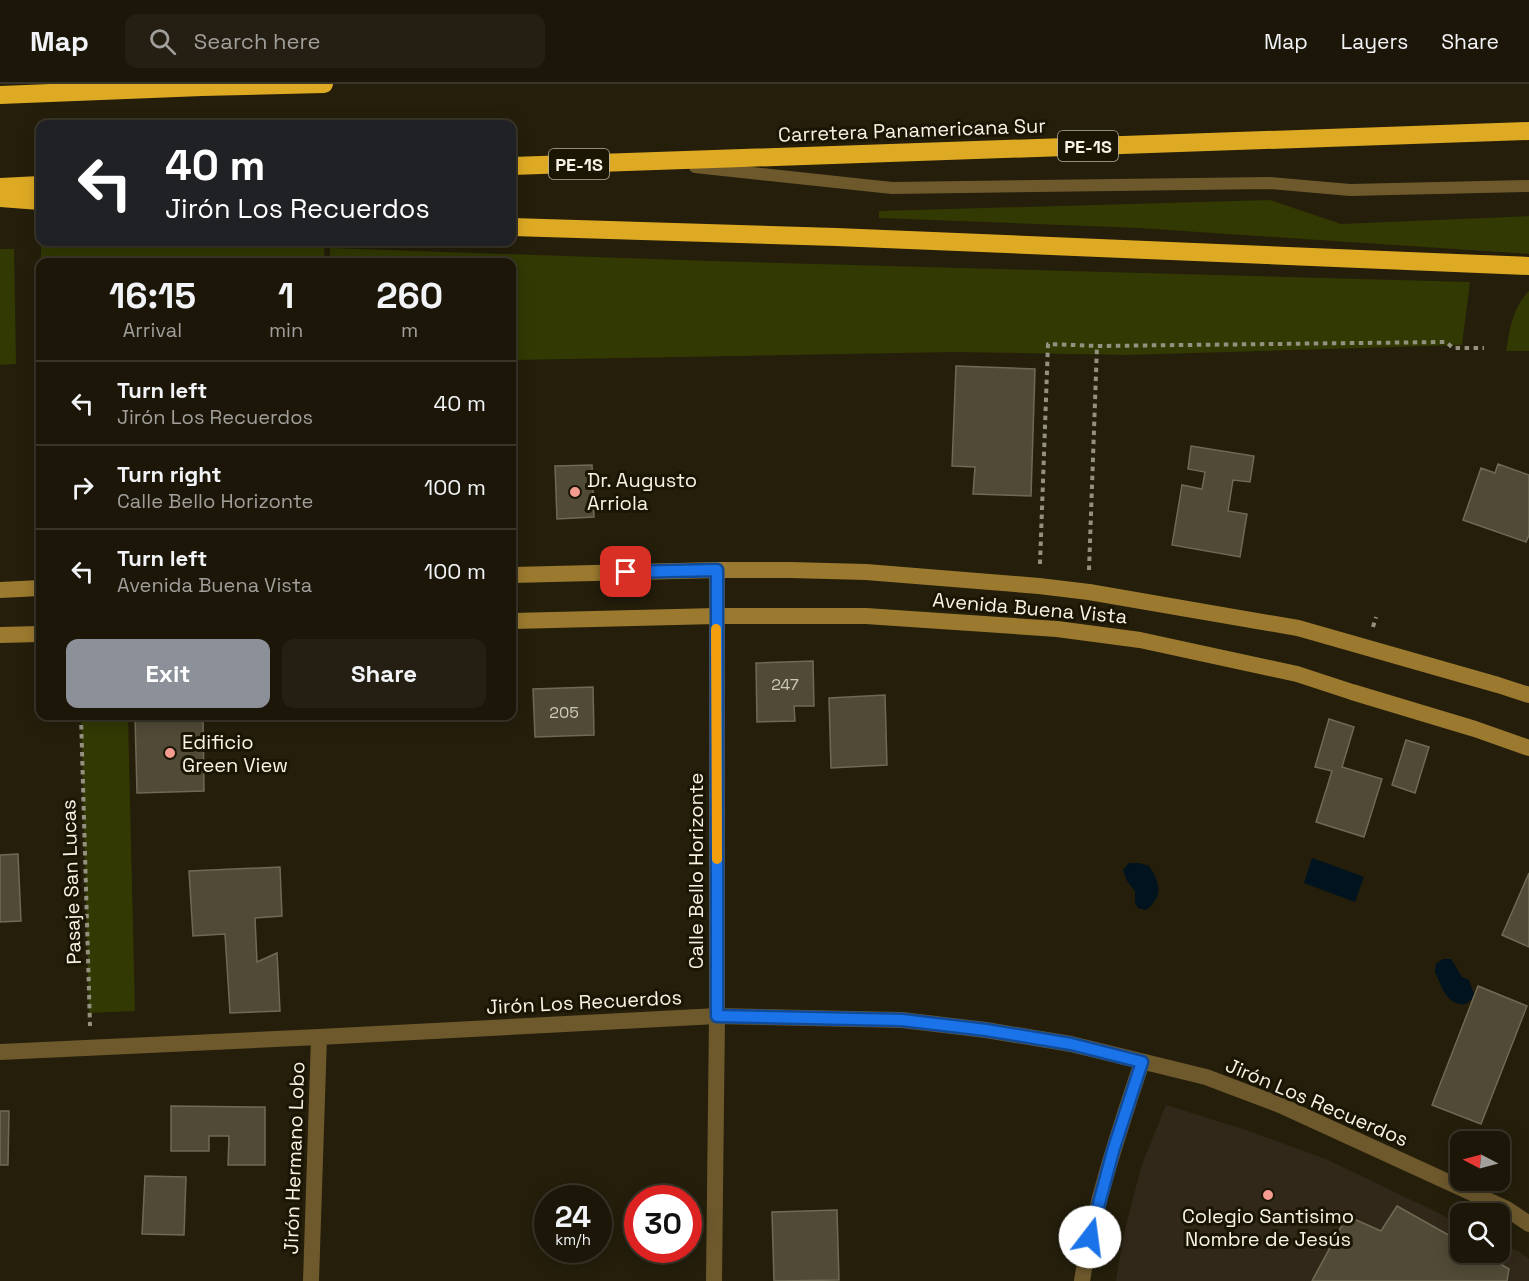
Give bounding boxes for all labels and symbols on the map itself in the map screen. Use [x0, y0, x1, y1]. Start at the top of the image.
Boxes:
street label: Carretera Panamericana Sur [778, 112, 1046, 148]
road number: PE-1S [1058, 131, 1118, 161]
road number: PE-1S [549, 149, 609, 179]
place label: Dr. Augusto Arriola [587, 467, 697, 516]
marker: Dr. Augusto Arriola [568, 485, 582, 499]
pin [600, 546, 651, 597]
street label: Avenida Buena Vista [932, 587, 1128, 629]
house number: 247 [771, 674, 799, 695]
house number: 205 [549, 702, 579, 723]
place label: Edificio Green View [182, 729, 288, 778]
marker: Edificio Green View [163, 746, 177, 760]
street label: Calle Bello Horizonte [683, 773, 709, 969]
street label: Pasaje San Lucas [55, 799, 87, 965]
street label: Jirón Los Recuerdos [485, 984, 683, 1020]
street label: Jirón Los Recuerdos [1222, 1052, 1412, 1152]
street label: Jirón Hermano Lobo [278, 1061, 310, 1255]
north arrow [1450, 1131, 1510, 1191]
speed limit sign: 30 [624, 1185, 702, 1263]
marker: Colegio Santisimo Nombre de Jesús [1261, 1188, 1275, 1202]
place label: Colegio Santisimo Nombre de Jesús [1182, 1203, 1354, 1252]
position arrow [1058, 1205, 1122, 1269]

